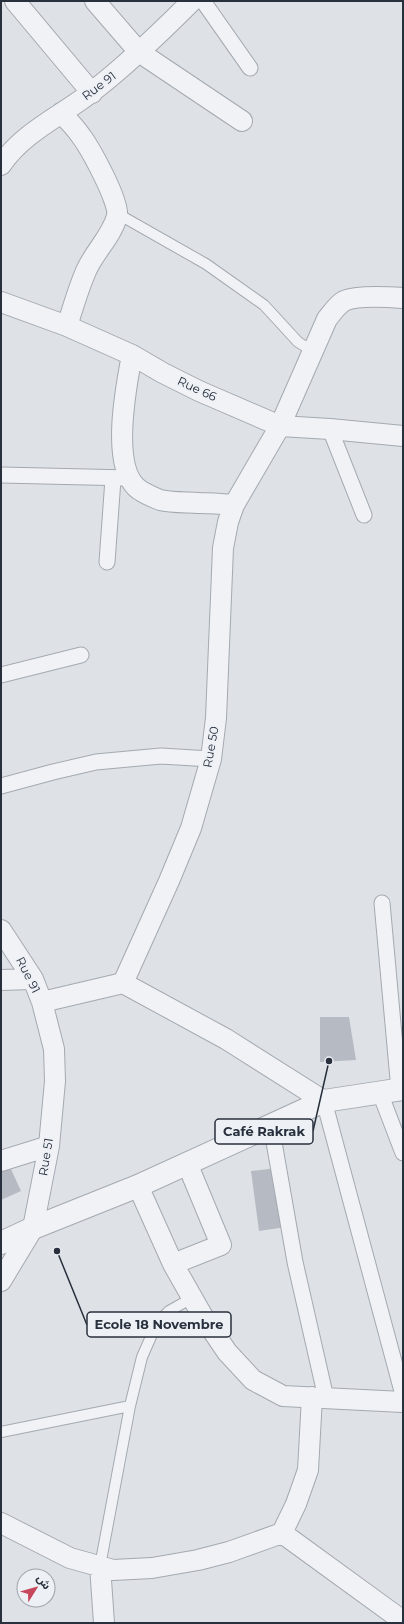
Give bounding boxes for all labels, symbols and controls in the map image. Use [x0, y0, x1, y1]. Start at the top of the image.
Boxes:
street label: Rue 91 [79, 68, 119, 103]
street label: Rue 66 [175, 373, 219, 404]
street label: Rue 50 [199, 725, 222, 769]
street label: Rue 91 [13, 954, 44, 995]
callout: Café Rakrak [215, 1119, 313, 1144]
text: Café Rakrak [223, 1123, 305, 1139]
street label: Rue 51 [35, 1137, 56, 1177]
callout: Ecole 18 Novembre [87, 1312, 231, 1337]
text: Ecole 18 Novembre [95, 1316, 223, 1332]
north arrow [16, 1568, 56, 1608]
text: ش [34, 1572, 54, 1592]

